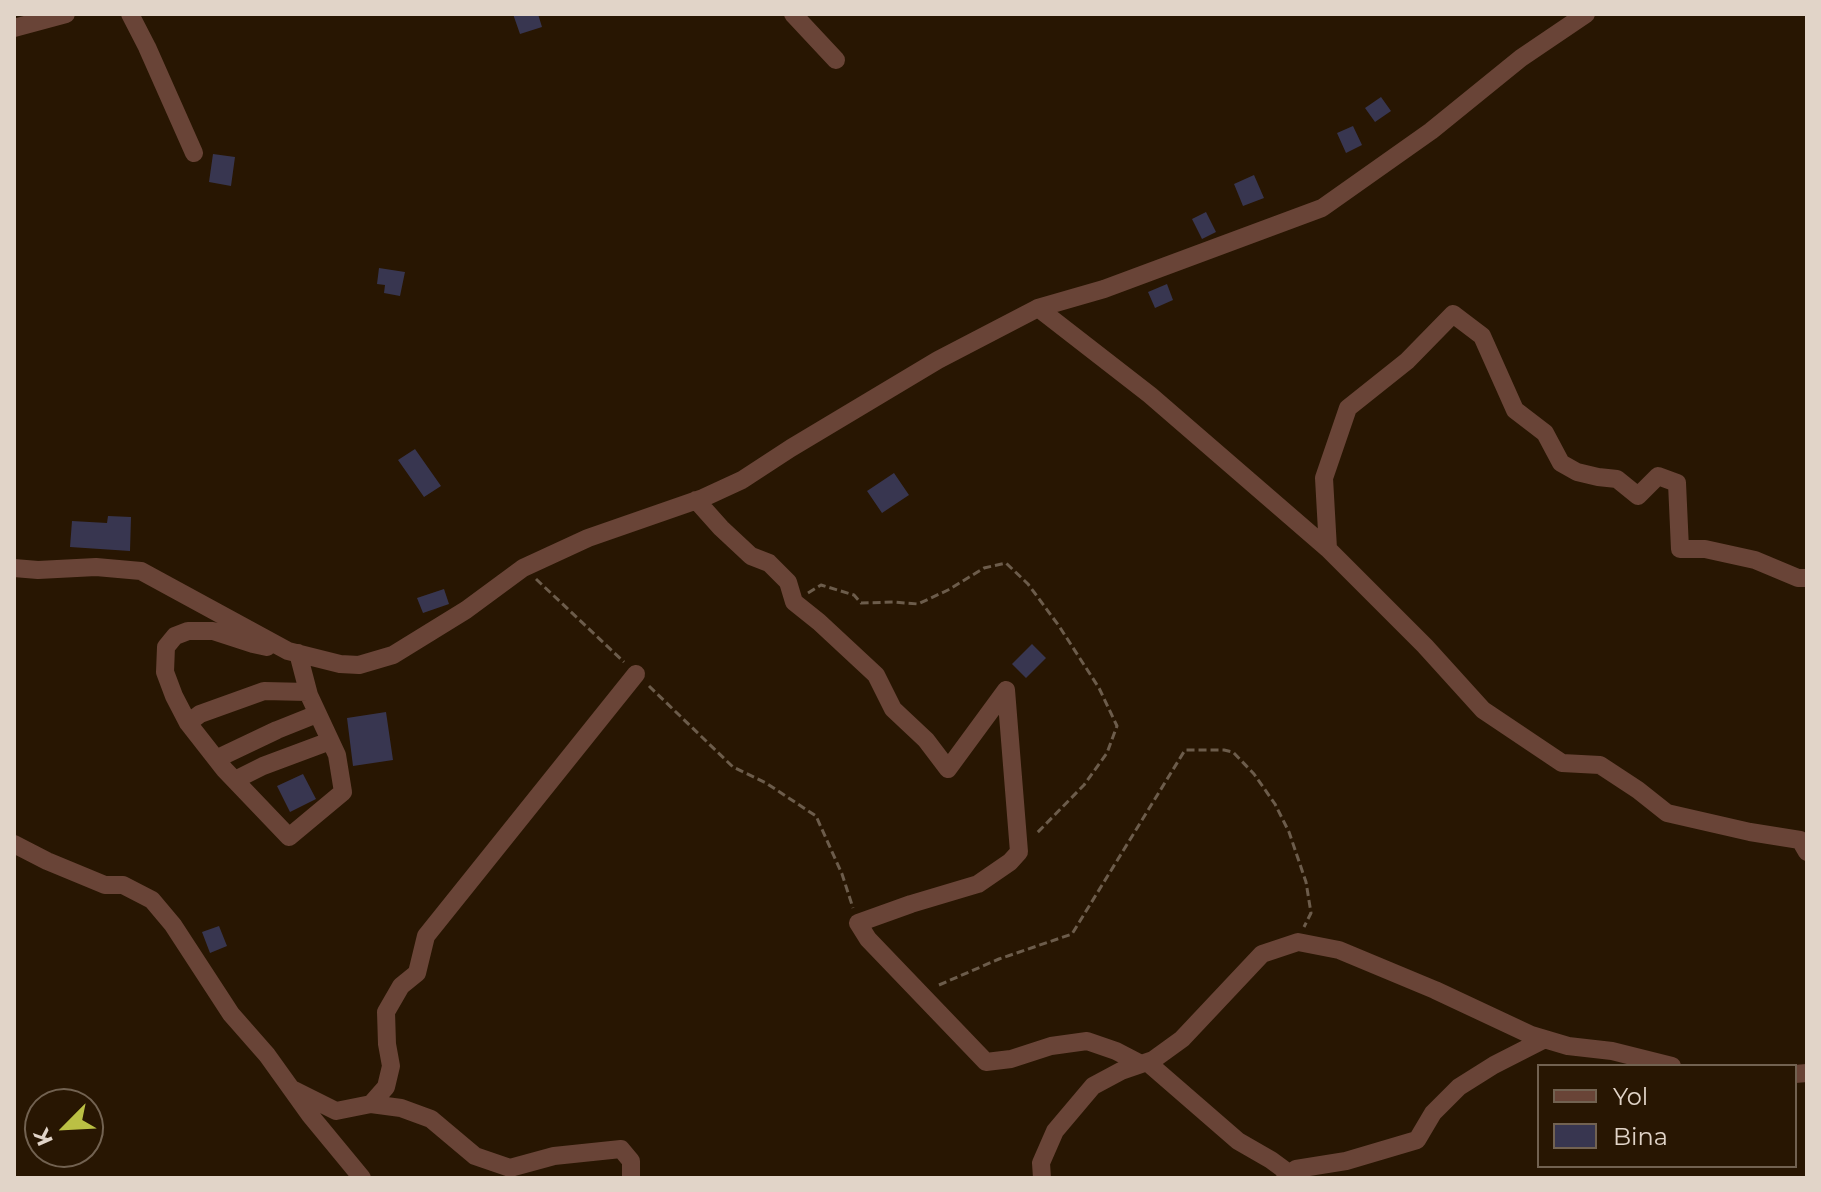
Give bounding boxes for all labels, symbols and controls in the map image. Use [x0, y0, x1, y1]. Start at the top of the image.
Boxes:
legend [1537, 1064, 1797, 1168]
text: Yol [1613, 1082, 1648, 1111]
north arrow [24, 1088, 104, 1168]
text: Bina [1613, 1122, 1668, 1151]
text: K [28, 1124, 59, 1150]

